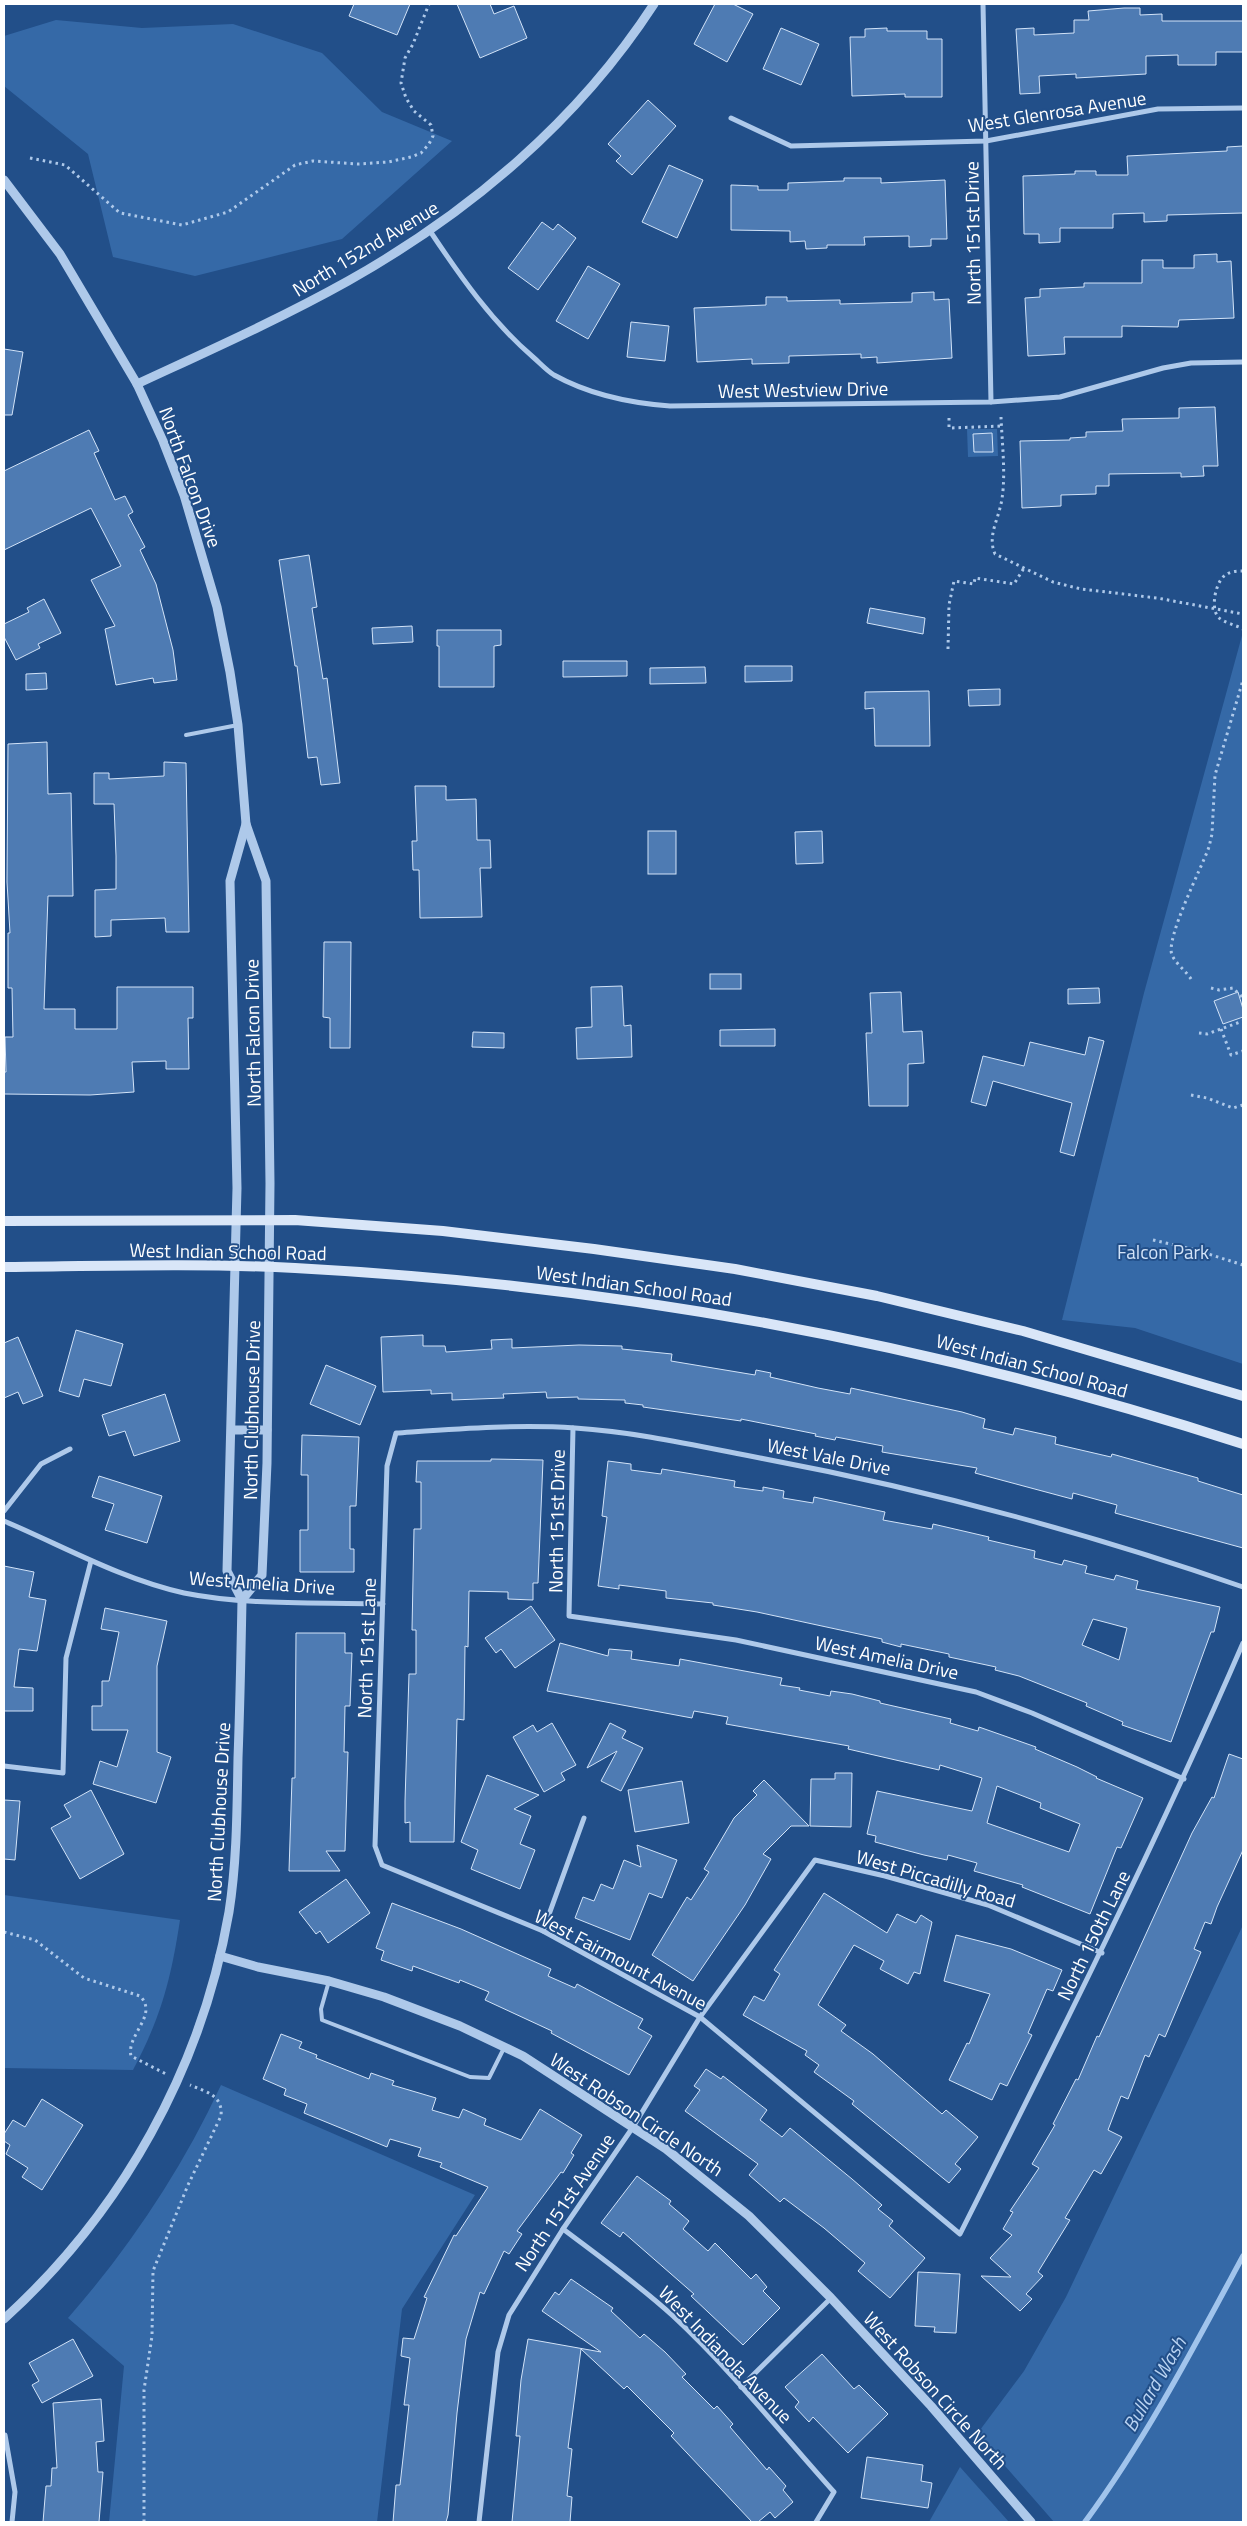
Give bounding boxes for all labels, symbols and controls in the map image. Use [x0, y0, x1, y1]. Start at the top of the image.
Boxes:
street label: West Glenrosa Avenue [966, 83, 1148, 139]
street label: North 151st Drive [956, 161, 988, 305]
street label: North 152nd Avenue [286, 193, 444, 303]
street label: West Westview Drive [718, 373, 888, 405]
street label: North Falcon Drive [152, 403, 230, 551]
street label: North Falcon Drive [236, 959, 268, 1107]
street label: West Indian School Road [129, 1235, 327, 1267]
park label: Falcon Park [1117, 1237, 1209, 1266]
street label: West Indian School Road [534, 1257, 734, 1313]
street label: North Clubhouse Drive [235, 1320, 267, 1500]
street label: West Indian School Road [933, 1325, 1131, 1405]
street label: West Vale Drive [765, 1430, 893, 1482]
street label: North 151st Drive [540, 1449, 572, 1593]
street label: West Amelia Drive [188, 1562, 336, 1602]
street label: North 151st Lane [349, 1577, 383, 1719]
street label: West Amelia Drive [812, 1628, 962, 1686]
street label: North Clubhouse Drive [199, 1722, 237, 1902]
street label: West Piccadilly Road [853, 1841, 1019, 1915]
street label: North 150th Lane [1049, 1865, 1137, 2005]
street label: West Fairmount Avenue [530, 1901, 712, 2017]
street label: West Robson Circle North [544, 2045, 730, 2183]
street label: North 151st Avenue [507, 2127, 621, 2277]
street label: West Indianola Avenue [652, 2278, 800, 2430]
street label: West Robson Circle North [857, 2304, 1015, 2476]
water label: Bullard Wash [1114, 2330, 1194, 2437]

